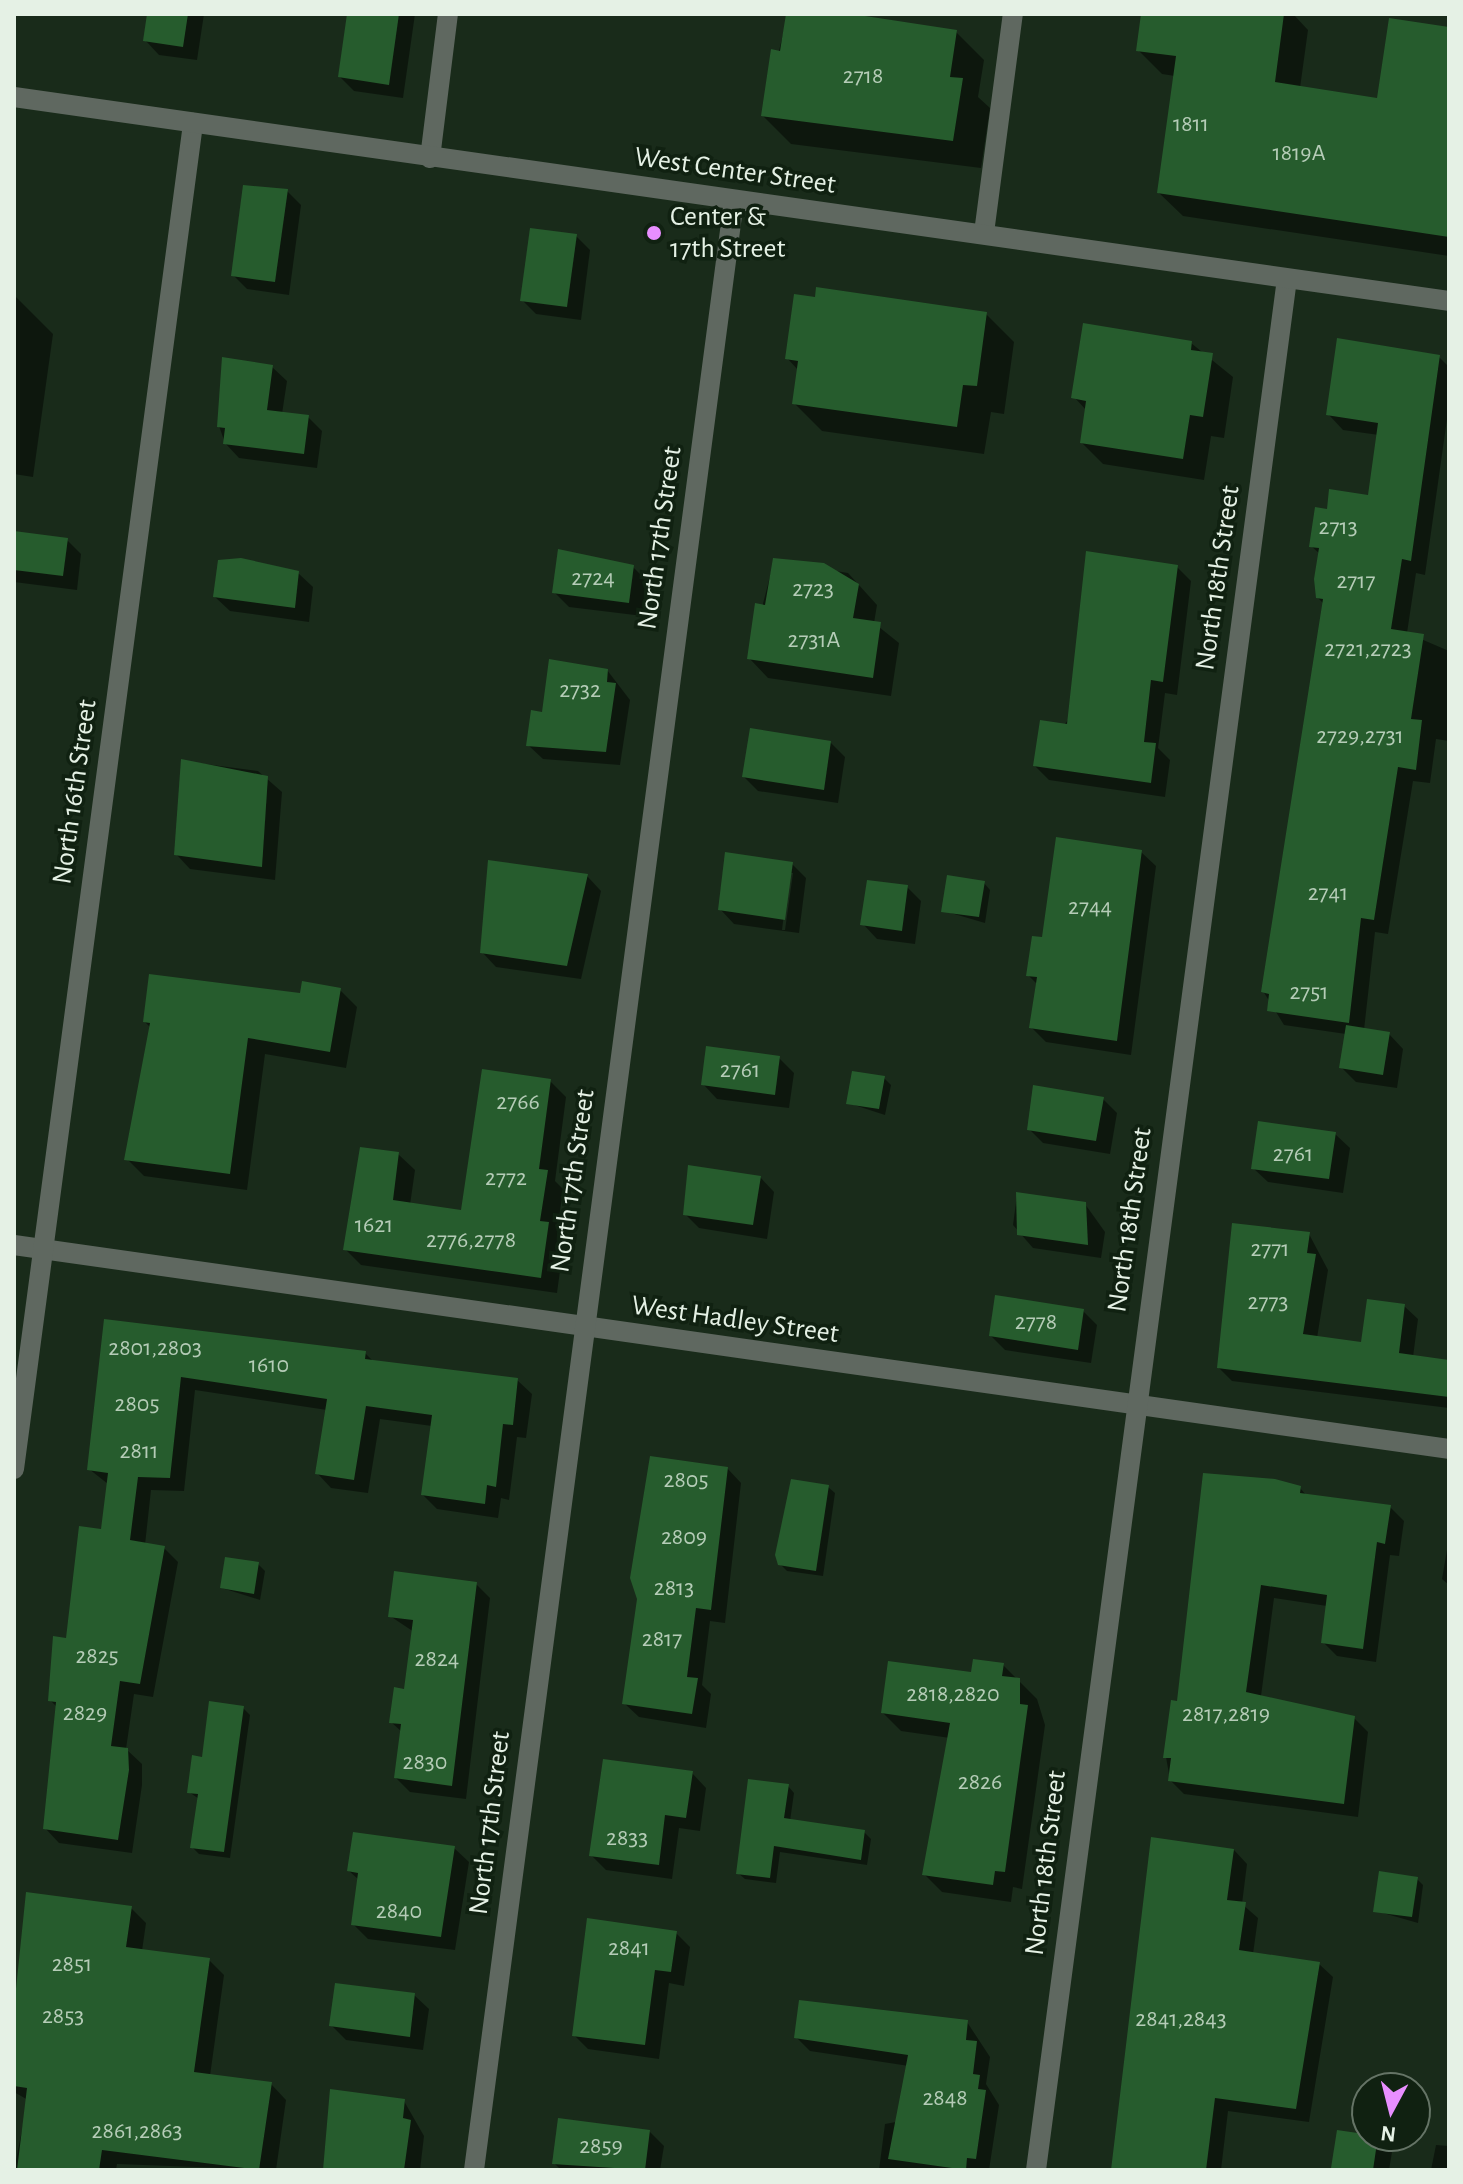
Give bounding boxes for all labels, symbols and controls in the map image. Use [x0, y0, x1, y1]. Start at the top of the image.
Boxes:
house number: 2718 [843, 63, 883, 91]
house number: 1811 [1173, 111, 1209, 139]
street label: West Center Street [632, 140, 838, 202]
house number: 1819A [1272, 140, 1326, 168]
place label: Center & 17th Street [670, 200, 785, 266]
marker: Center & 17th Street [645, 224, 663, 242]
street label: North 17th Street [631, 444, 689, 632]
street label: North 18th Street [1188, 484, 1248, 672]
house number: 2713 [1318, 514, 1358, 542]
house number: 2724 [571, 565, 615, 593]
house number: 2717 [1336, 568, 1376, 596]
house number: 2723 [792, 576, 834, 604]
house number: 2731A [788, 627, 840, 655]
house number: 2721,2723 [1324, 636, 1412, 664]
house number: 2732 [559, 677, 601, 705]
street label: North 16th Street [45, 698, 105, 886]
house number: 2729,2731 [1316, 723, 1404, 751]
house number: 2741 [1308, 880, 1348, 908]
house number: 2744 [1068, 894, 1112, 922]
house number: 2751 [1289, 979, 1329, 1007]
house number: 2761 [720, 1057, 760, 1085]
street label: North 17th Street [544, 1087, 602, 1275]
house number: 2766 [496, 1089, 540, 1117]
street label: North 18th Street [1100, 1126, 1160, 1314]
house number: 2761 [1273, 1141, 1313, 1169]
house number: 2772 [485, 1165, 527, 1193]
house number: 1621 [355, 1212, 393, 1240]
house number: 2776,2778 [426, 1227, 516, 1255]
house number: 2771 [1250, 1236, 1290, 1264]
street label: West Hadley Street [629, 1289, 841, 1351]
house number: 2773 [1248, 1289, 1288, 1317]
house number: 2778 [1015, 1309, 1057, 1337]
house number: 2801,2803 [108, 1335, 202, 1363]
house number: 1610 [249, 1352, 289, 1380]
house number: 2805 [115, 1391, 159, 1419]
house number: 2811 [120, 1438, 158, 1466]
house number: 2805 [664, 1467, 708, 1495]
house number: 2809 [661, 1524, 707, 1552]
house number: 2813 [654, 1575, 694, 1603]
house number: 2817 [642, 1626, 682, 1654]
house number: 2825 [75, 1643, 119, 1671]
house number: 2824 [415, 1646, 459, 1674]
house number: 2818,2820 [906, 1681, 1000, 1709]
house number: 2829 [63, 1700, 107, 1728]
house number: 2817,2819 [1182, 1701, 1270, 1729]
street label: North 17th Street [462, 1729, 518, 1917]
house number: 2830 [403, 1749, 447, 1777]
house number: 2826 [958, 1769, 1002, 1797]
street label: North 18th Street [1018, 1769, 1074, 1957]
house number: 2833 [606, 1825, 648, 1853]
house number: 2840 [376, 1898, 422, 1926]
house number: 2841 [608, 1935, 650, 1963]
house number: 2851 [52, 1951, 92, 1979]
house number: 2853 [42, 2003, 84, 2031]
house number: 2841,2843 [1135, 2006, 1227, 2034]
north arrow [1351, 2072, 1431, 2152]
house number: 2848 [922, 2085, 968, 2113]
house number: 2861,2863 [92, 2118, 182, 2146]
text: N [1379, 2122, 1397, 2146]
house number: 2859 [579, 2133, 623, 2161]

